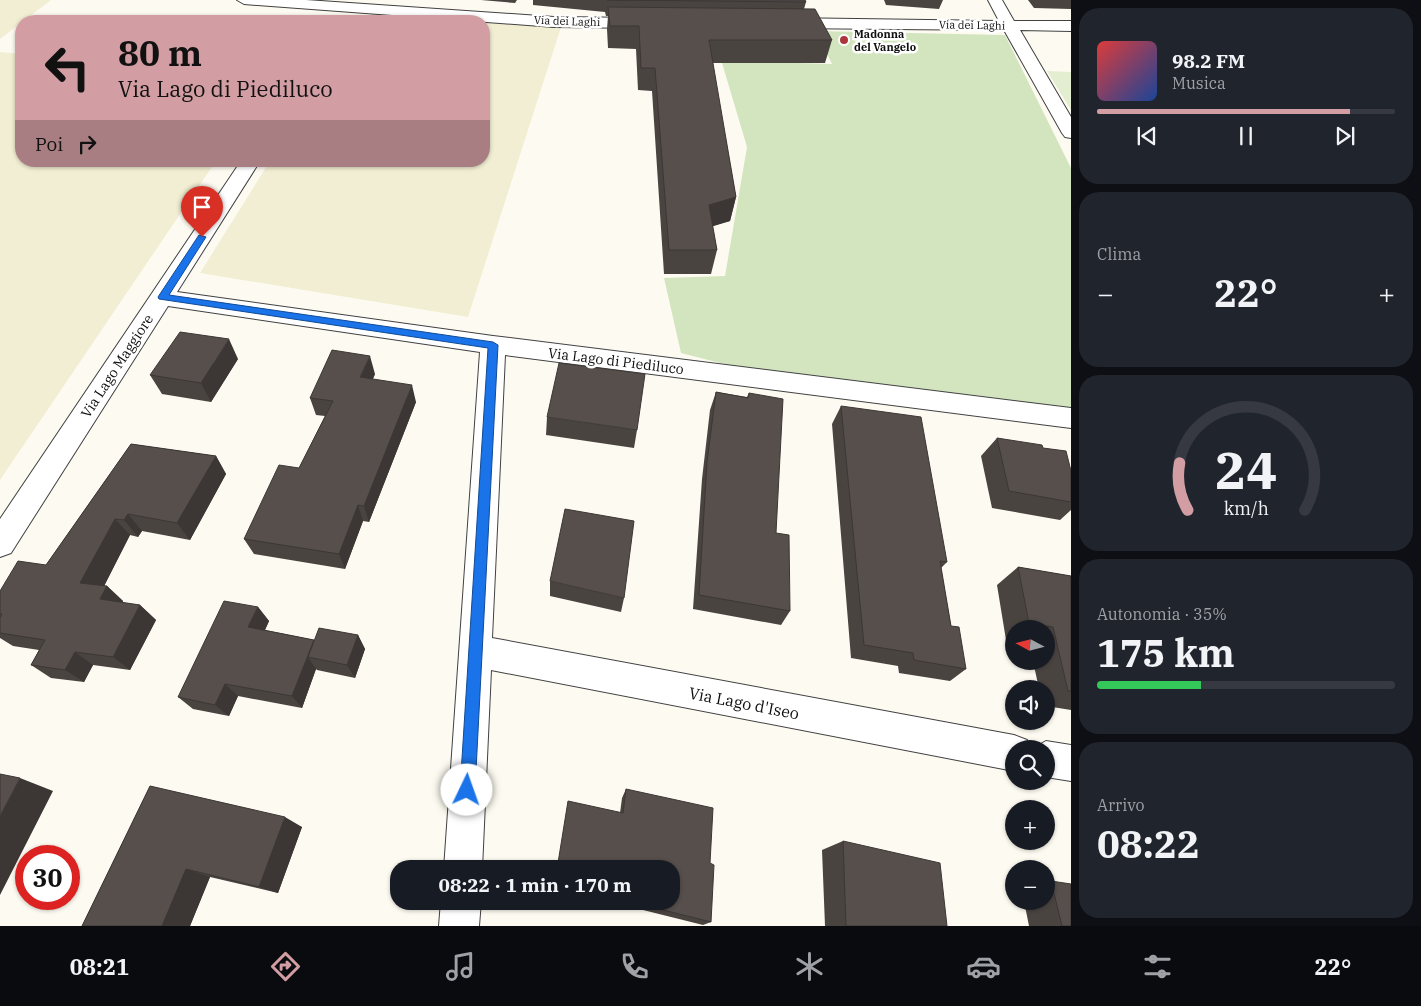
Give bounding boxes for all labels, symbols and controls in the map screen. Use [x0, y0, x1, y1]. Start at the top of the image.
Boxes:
street label: Via dei Laghi [534, 13, 601, 29]
street label: Via dei Laghi [939, 17, 1006, 33]
place label: Madonna del Vangelo [854, 27, 916, 54]
text: 80 m [118, 30, 202, 76]
marker: Madonna del Vangelo [838, 34, 850, 46]
icon: left [35, 35, 100, 100]
text: 98.2 FM [1172, 49, 1245, 73]
text: Musica [1172, 73, 1226, 93]
text: Via Lago di Piediluco [118, 74, 333, 103]
icon: previous [1133, 122, 1161, 150]
icon: pause [1232, 122, 1260, 150]
icon: next [1331, 122, 1359, 150]
icon: right [73, 130, 101, 158]
text: Poi [35, 132, 63, 156]
pin [181, 186, 223, 237]
icon: arrive [188, 193, 216, 221]
text: Clima [1097, 244, 1141, 264]
text: 22° [1214, 268, 1278, 317]
text: − [1097, 275, 1114, 312]
text: + [1378, 275, 1395, 312]
street label: Via Lago Maggiore [77, 311, 157, 421]
street label: Via Lago di Piediluco [547, 344, 685, 378]
text: 24 [1215, 436, 1277, 503]
text: km/h [1223, 497, 1269, 520]
text: Autonomia · 35% [1097, 604, 1227, 624]
north arrow [1005, 620, 1055, 670]
map controls [1005, 620, 1055, 910]
text: 175 km [1097, 628, 1235, 677]
button: sound [1005, 680, 1055, 730]
street label: Via Lago d'Iseo [687, 683, 801, 723]
button: search [1005, 740, 1055, 790]
position arrow [440, 763, 492, 815]
text: Arrivo [1097, 795, 1145, 815]
button: + [1005, 800, 1055, 850]
text: 08:22 [1097, 819, 1200, 868]
speed limit sign: 30 [15, 845, 80, 910]
button: − [1005, 860, 1055, 910]
text: 08:22 · 1 min · 170 m [439, 873, 631, 897]
icon: directions [268, 949, 303, 984]
icon: music [443, 949, 478, 984]
icon: phone [617, 949, 652, 984]
icon: climate [792, 949, 827, 984]
icon: car [966, 949, 1001, 984]
icon: filters [1140, 949, 1175, 984]
text: 08:21 [70, 952, 129, 981]
text: 22° [1315, 952, 1351, 981]

